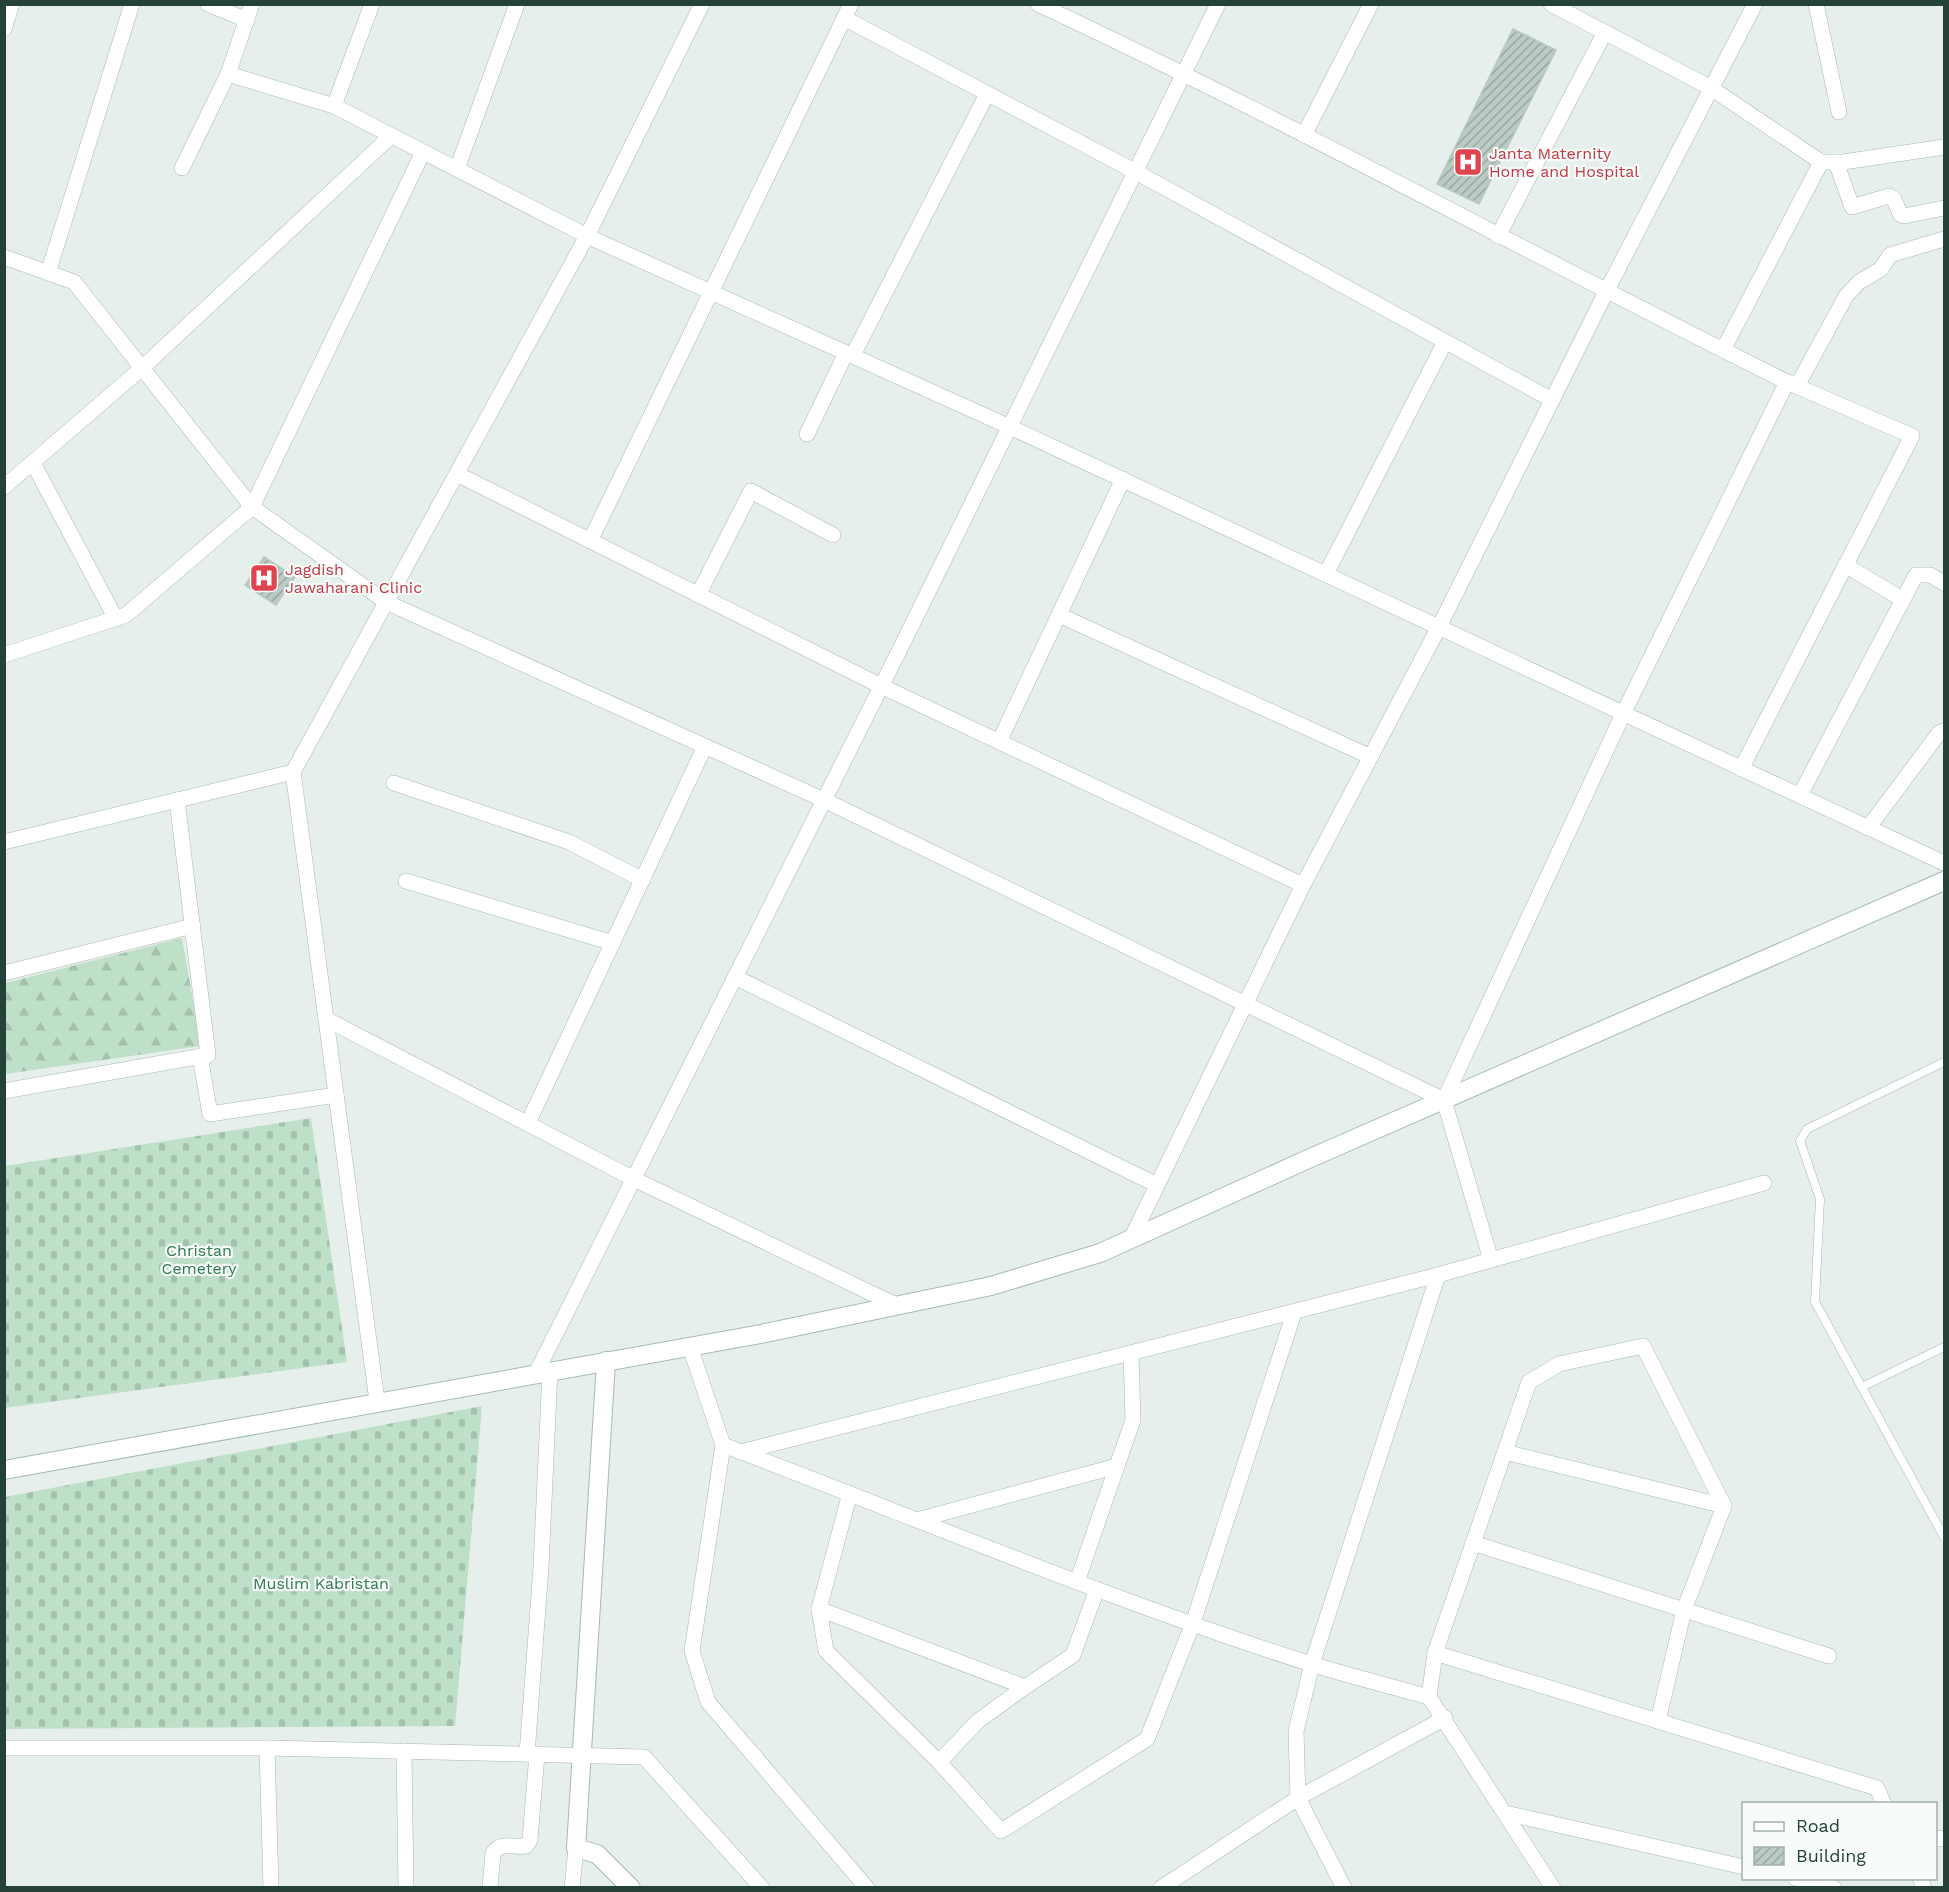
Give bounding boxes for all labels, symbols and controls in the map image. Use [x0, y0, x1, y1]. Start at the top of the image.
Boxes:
place label: Janta Maternity Home and Hospital [1489, 144, 1639, 181]
hospital icon: Janta Maternity Home and Hospital [1452, 146, 1484, 178]
place label: Jagdish Jawaharani Clinic [285, 560, 422, 597]
hospital icon: Jagdish Jawaharani Clinic [248, 562, 280, 594]
park label: Christan Cemetery [161, 1241, 237, 1278]
park label: Muslim Kabristan [253, 1574, 389, 1593]
legend [1742, 1802, 1937, 1880]
text: Road [1796, 1815, 1840, 1836]
text: Building [1796, 1845, 1866, 1866]

